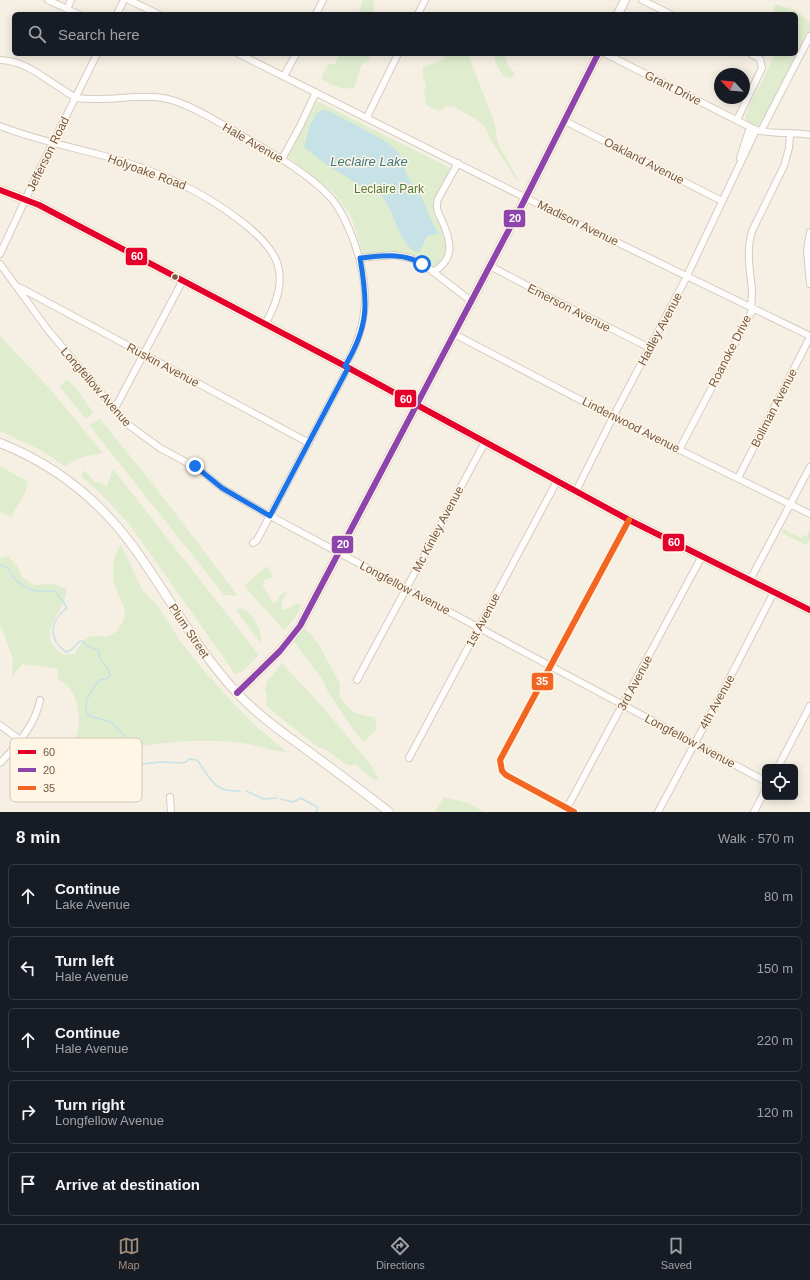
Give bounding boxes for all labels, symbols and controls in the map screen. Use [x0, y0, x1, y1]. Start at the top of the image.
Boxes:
search box [12, 12, 798, 56]
icon: search [26, 23, 48, 45]
text: Search here [58, 26, 140, 43]
street label: Grant Drive [642, 68, 704, 108]
north arrow [714, 68, 750, 104]
street label: Jefferson Road [24, 114, 72, 194]
street label: Hale Avenue [220, 120, 286, 166]
street label: Oakland Avenue [602, 135, 687, 187]
street label: Holyoake Road [106, 151, 188, 193]
water label: Leclaire Lake [330, 154, 408, 169]
park label: Leclaire Park [354, 182, 425, 196]
street label: Madison Avenue [535, 197, 621, 249]
line badge: 20 [503, 209, 526, 228]
text: 20 [509, 212, 521, 224]
line badge: 60 [125, 247, 148, 266]
text: 60 [131, 250, 143, 262]
route start [413, 255, 431, 273]
unlabelled marker [170, 272, 180, 282]
street label: Emerson Avenue [525, 281, 613, 335]
street label: Hadley Avenue [635, 290, 685, 368]
street label: Roanoke Drive [706, 312, 754, 390]
street label: Ruskin Avenue [124, 340, 202, 390]
street label: Longfellow Avenue [58, 344, 134, 430]
street label: Bollman Avenue [748, 366, 800, 450]
line badge: 60 [394, 389, 417, 408]
text: 60 [400, 393, 412, 405]
street label: Lindenwood Avenue [580, 394, 683, 456]
route end [186, 457, 204, 475]
street label: Mc Kinley Avenue [409, 483, 467, 574]
line badge: 60 [662, 533, 685, 552]
line badge: 20 [331, 535, 354, 554]
text: 60 [668, 536, 680, 548]
text: 20 [337, 538, 349, 550]
street label: Longfellow Avenue [357, 558, 453, 618]
street label: 1st Avenue [463, 590, 503, 649]
street label: Plum Street [166, 601, 213, 661]
street label: 3rd Avenue [615, 653, 656, 713]
line badge: 35 [531, 672, 554, 691]
street label: 4th Avenue [696, 672, 738, 732]
text: 35 [536, 675, 548, 687]
street label: Longfellow Avenue [642, 711, 738, 771]
legend [10, 738, 142, 802]
text: 60 [43, 746, 55, 758]
text: 20 [43, 764, 55, 776]
map controls [762, 764, 798, 800]
button: locate [762, 764, 798, 800]
text: 35 [43, 782, 55, 794]
text: 8 min [16, 828, 60, 847]
text: Walk · 570 m [718, 831, 794, 846]
text: Continue [55, 880, 120, 897]
icon: ahead [17, 885, 39, 907]
text: 80 m [764, 889, 793, 904]
text: Lake Avenue [55, 897, 130, 912]
text: Turn left [55, 952, 114, 969]
icon: left [17, 957, 39, 979]
text: 150 m [757, 961, 793, 976]
text: Hale Avenue [55, 969, 129, 984]
text: Continue [55, 1024, 120, 1041]
icon: ahead [17, 1029, 39, 1051]
text: 220 m [757, 1033, 793, 1048]
text: Hale Avenue [55, 1041, 129, 1056]
text: Turn right [55, 1096, 125, 1113]
icon: right [17, 1101, 39, 1123]
text: 120 m [757, 1105, 793, 1120]
text: Longfellow Avenue [55, 1113, 164, 1128]
icon: arrive [17, 1173, 39, 1195]
text: Arrive at destination [55, 1176, 200, 1193]
tab: Map [118, 1235, 140, 1271]
tab: Directions [376, 1235, 425, 1271]
tab: Saved [661, 1235, 692, 1271]

